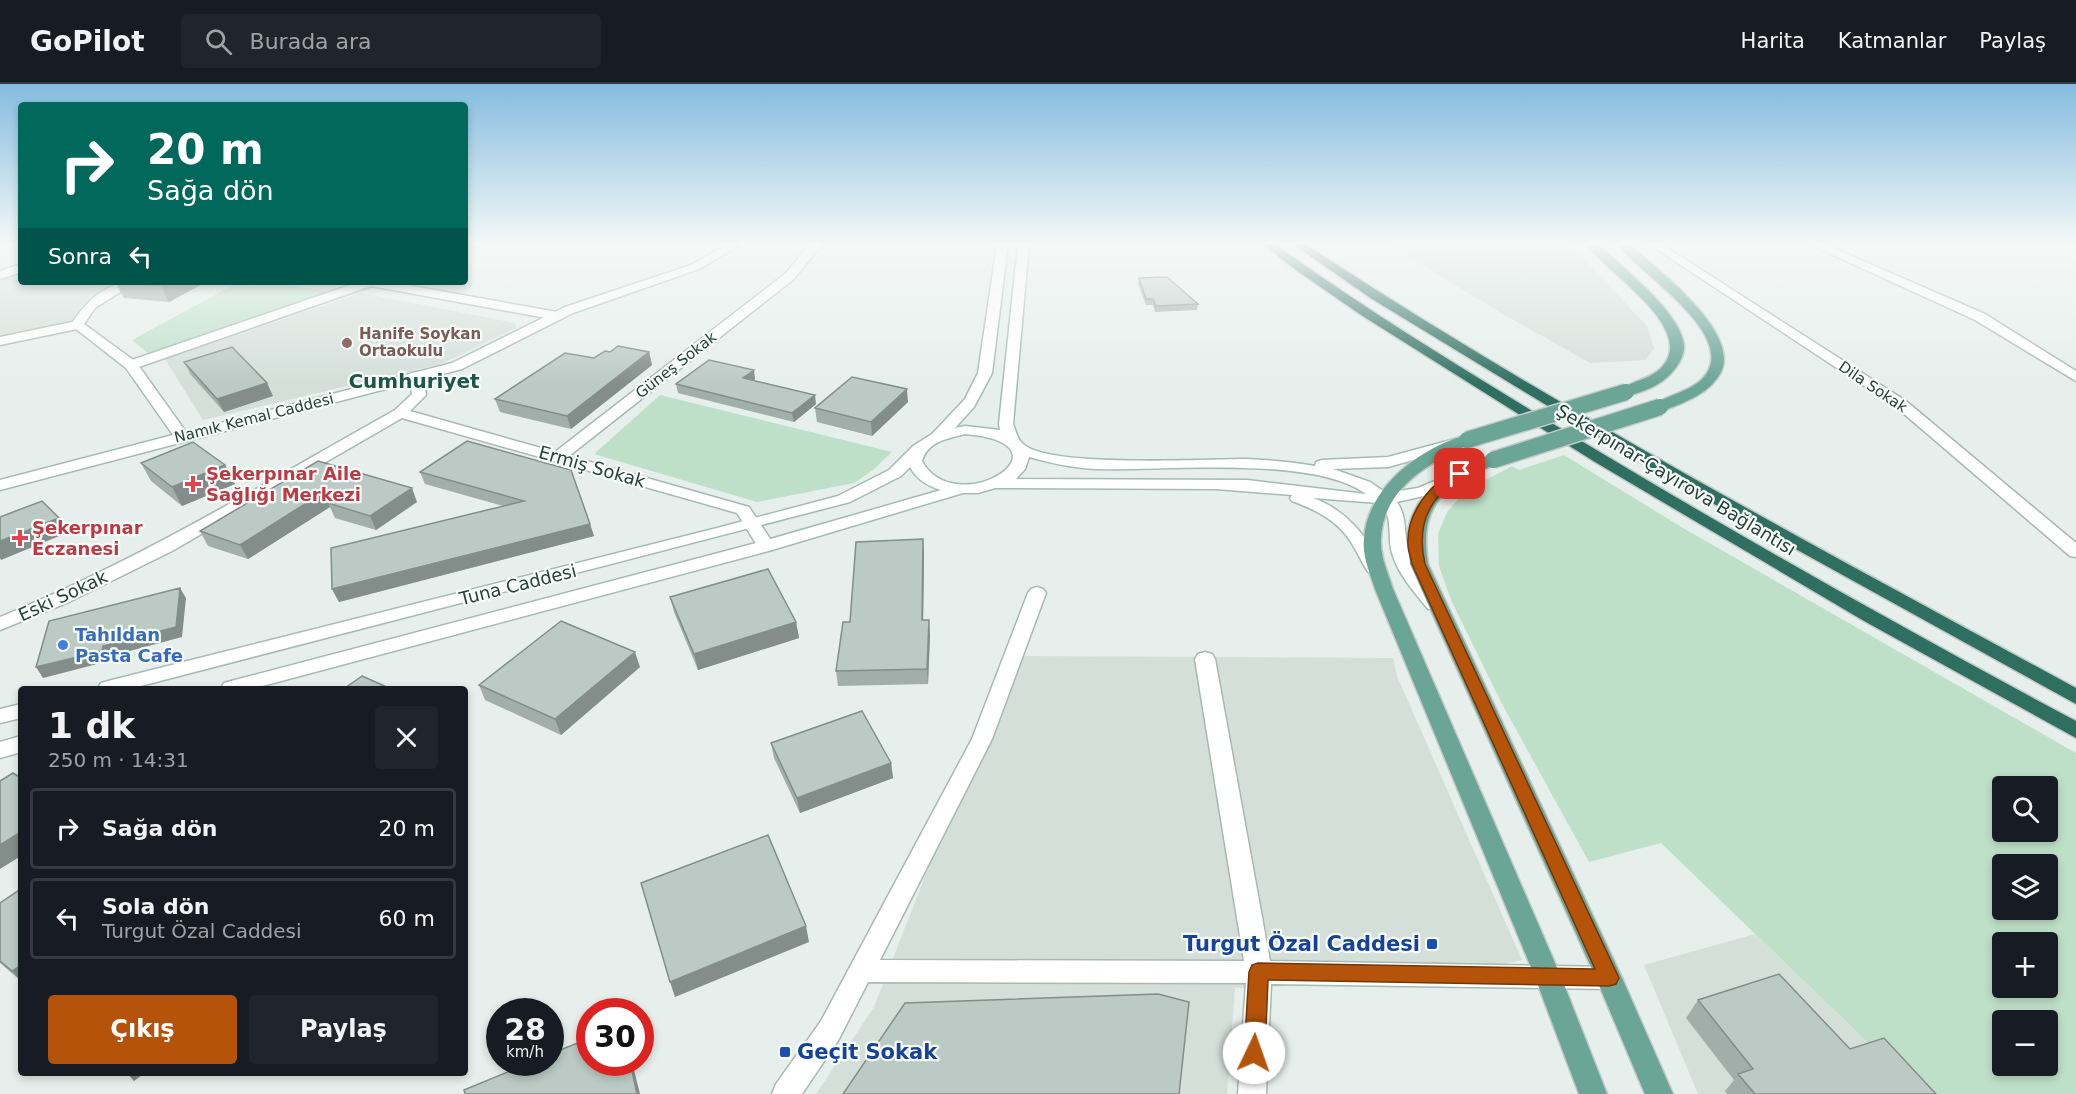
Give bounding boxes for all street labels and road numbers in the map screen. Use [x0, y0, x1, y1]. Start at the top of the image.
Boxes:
street label: Güneş Sokak [632, 328, 720, 402]
street label: Dila Sokak [1835, 357, 1911, 417]
street label: Namık Kemal Caddesi [172, 389, 336, 447]
street label: Şekerpınar-Çayırova Bağlantısı [1553, 400, 1800, 560]
street label: Ermiş Sokak [536, 441, 648, 492]
street label: Tuna Caddesi [456, 560, 579, 609]
street label: Eski Sokak [15, 566, 111, 625]

